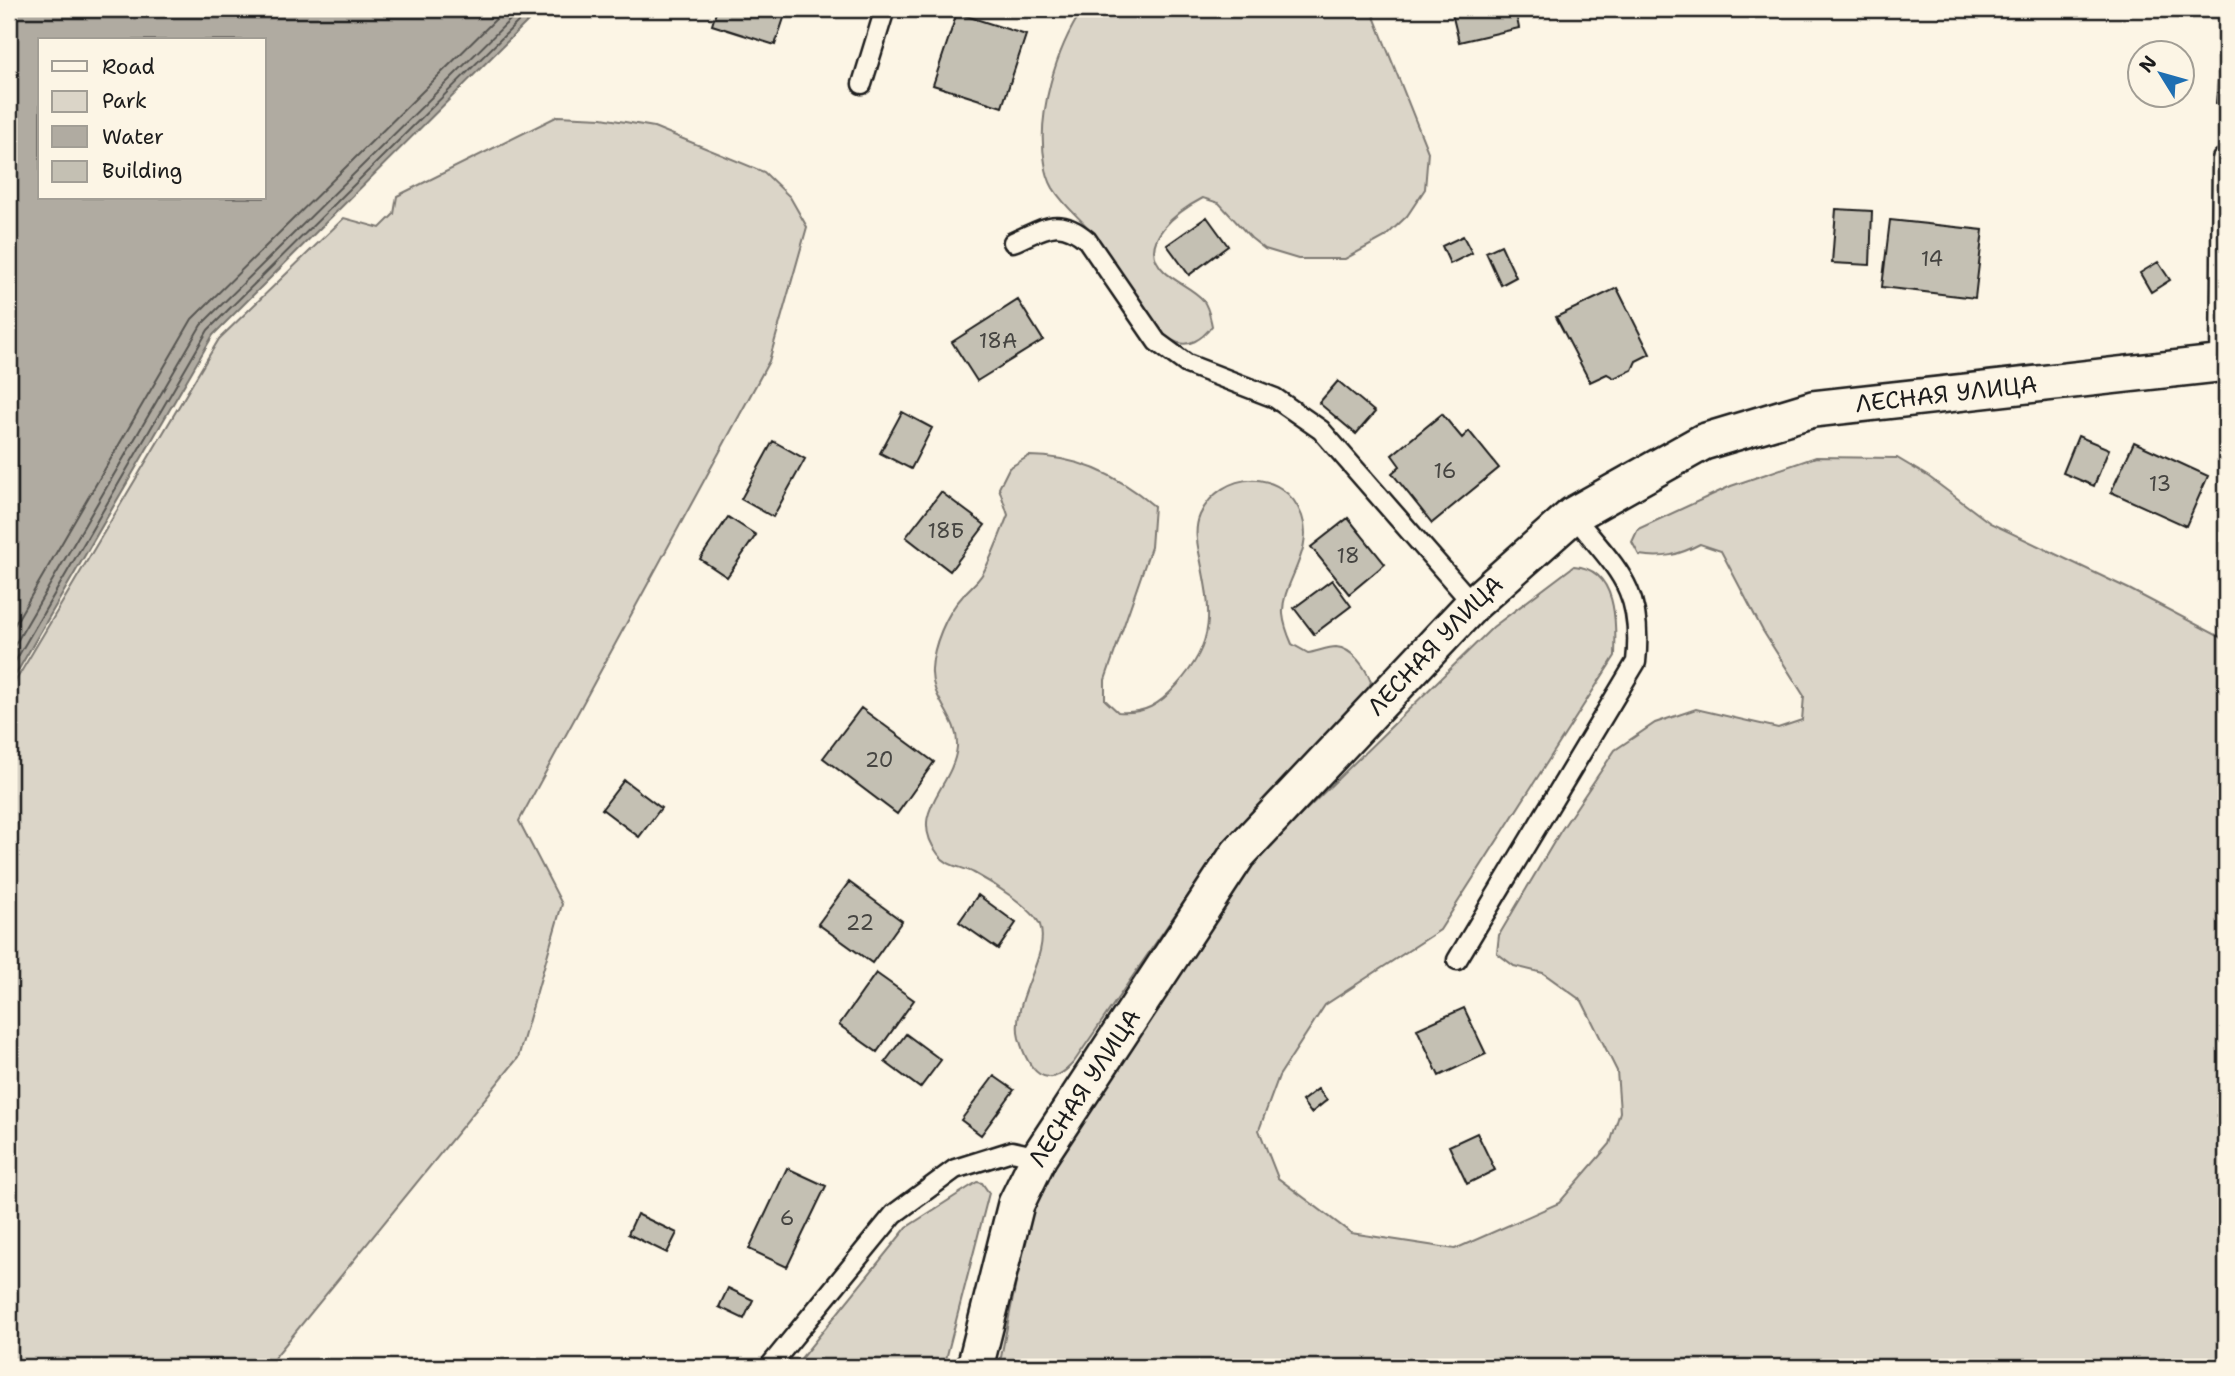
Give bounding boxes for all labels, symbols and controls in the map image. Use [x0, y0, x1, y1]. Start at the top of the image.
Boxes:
legend [38, 38, 266, 200]
north arrow [2126, 38, 2196, 108]
text: N [2133, 51, 2162, 78]
text: Road [102, 53, 155, 81]
text: Park [102, 87, 147, 115]
text: Water [102, 123, 164, 151]
text: Building [102, 157, 182, 185]
house number: 14 [1921, 245, 1943, 273]
house number: 18А [979, 327, 1017, 355]
street label: ЛЕСНАЯ УЛИЦА [1854, 368, 2039, 420]
house number: 16 [1434, 457, 1456, 485]
house number: 13 [2149, 470, 2171, 498]
house number: 18Б [927, 517, 965, 545]
house number: 18 [1336, 542, 1360, 570]
street label: ЛЕСНАЯ УЛИЦА [1360, 568, 1510, 722]
house number: 20 [865, 746, 893, 774]
house number: 22 [846, 909, 874, 937]
street label: ЛЕСНАЯ УЛИЦА [1021, 1003, 1148, 1172]
house number: 6 [780, 1204, 794, 1232]

